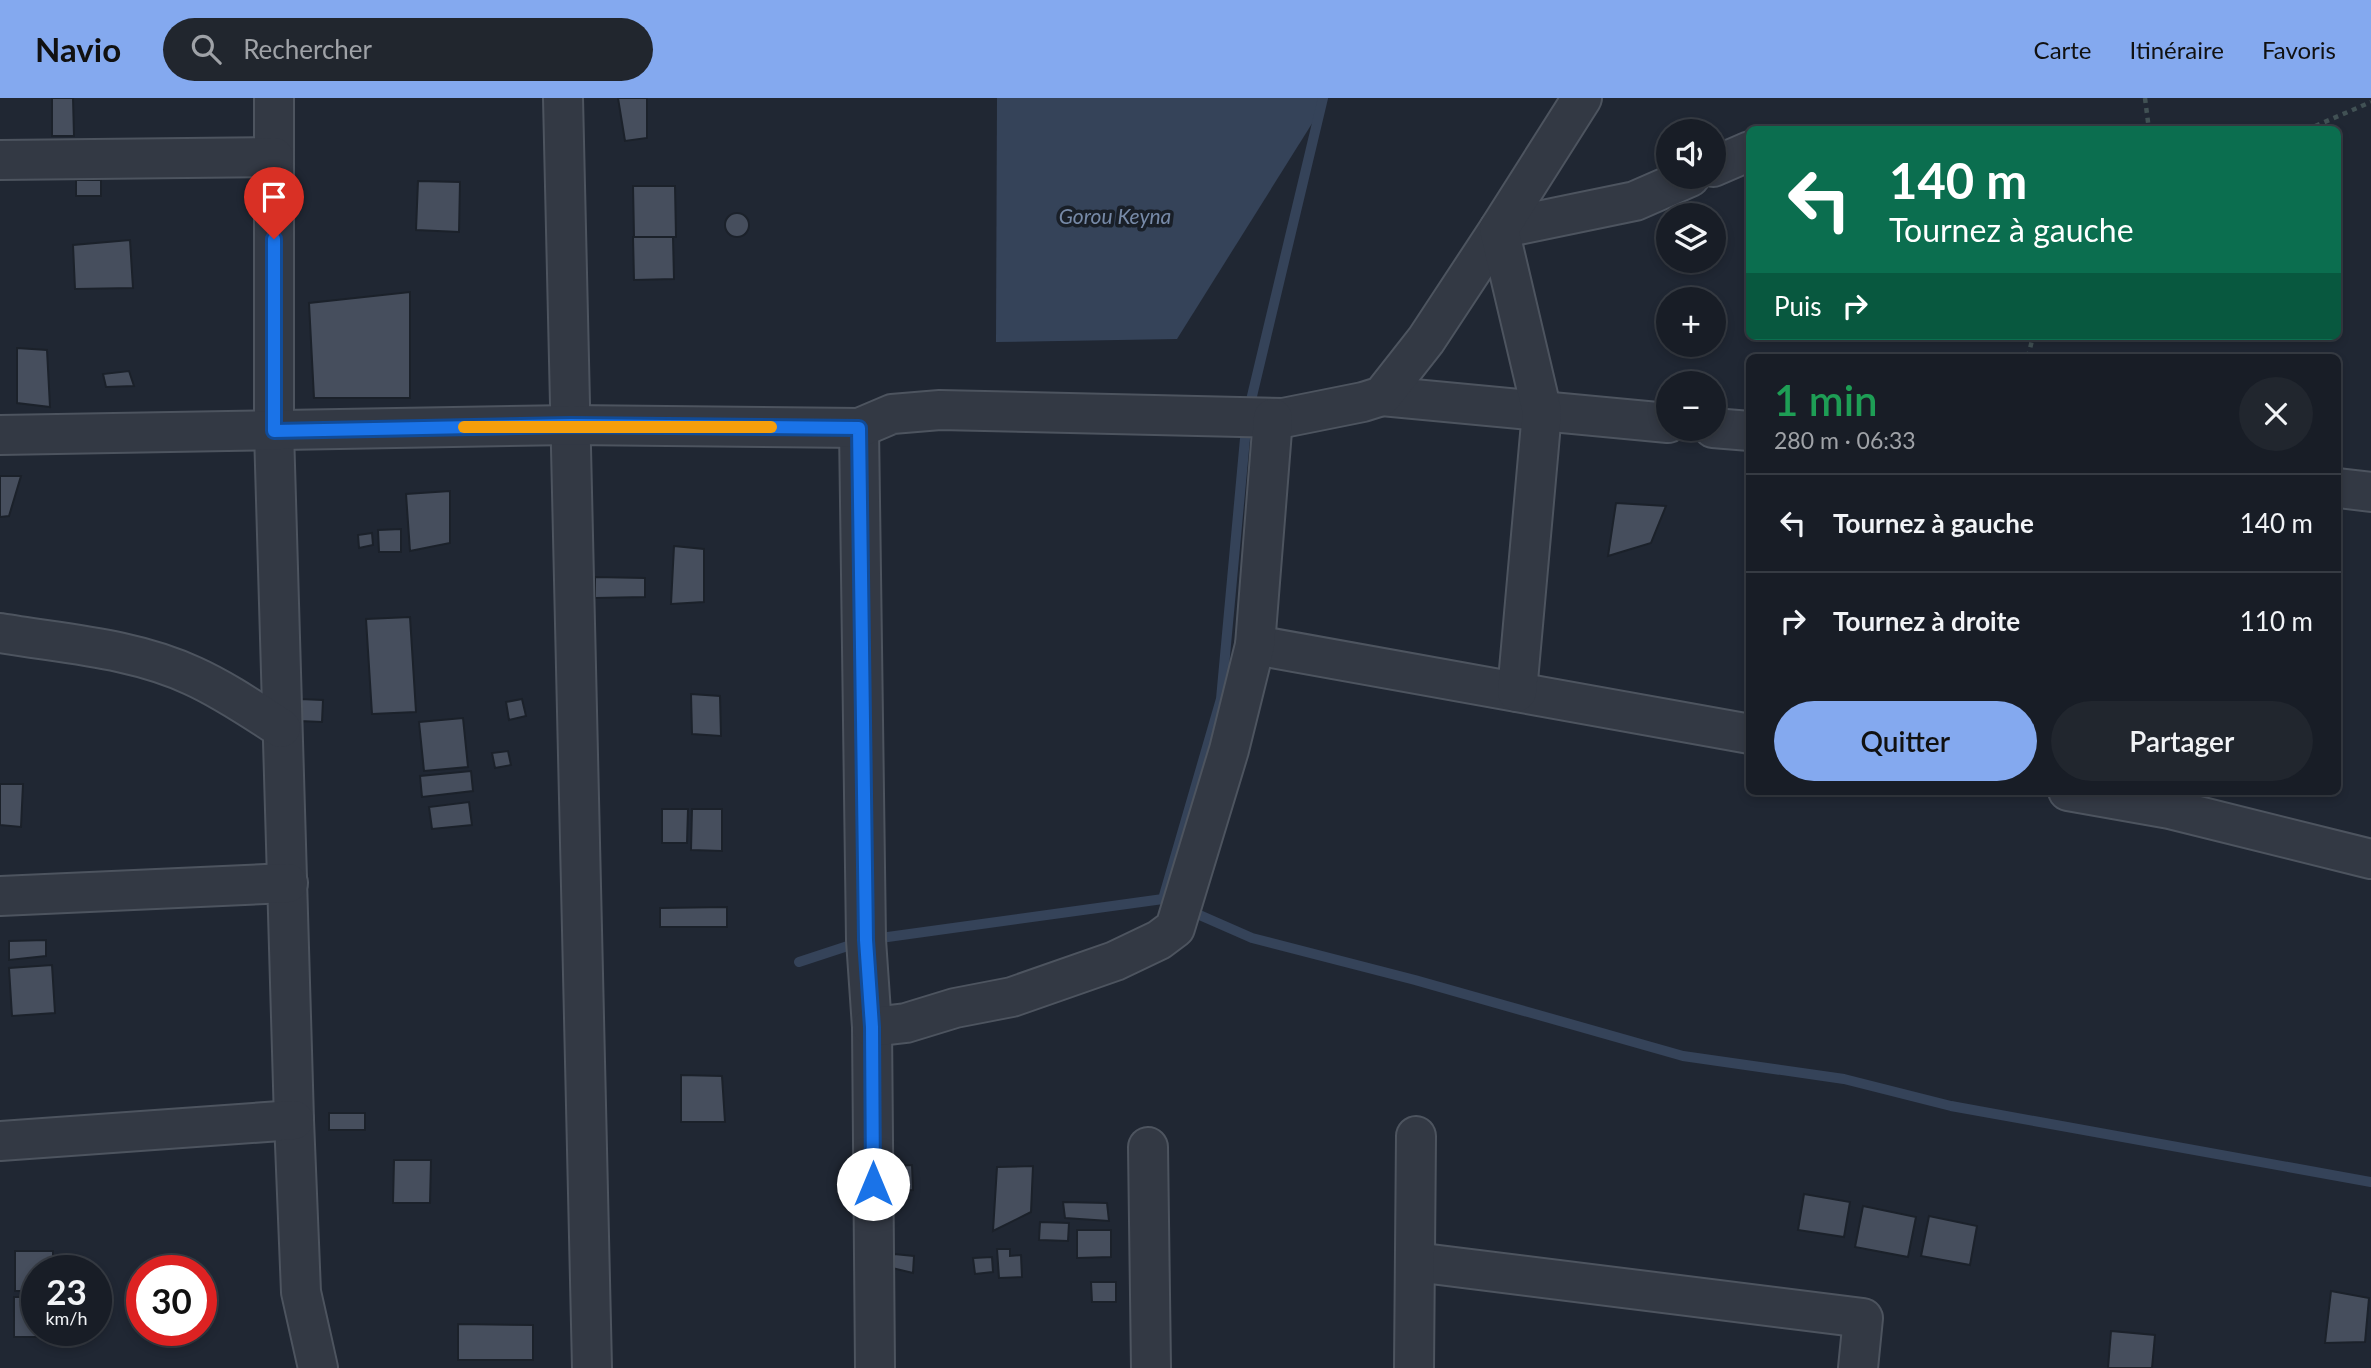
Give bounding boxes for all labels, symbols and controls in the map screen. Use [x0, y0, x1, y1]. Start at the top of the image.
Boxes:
search box [163, 18, 653, 81]
text: Navio [35, 29, 121, 69]
icon: search [187, 30, 225, 68]
text: Rechercher [243, 33, 372, 65]
text: Carte [2034, 35, 2092, 64]
text: Itinéraire [2130, 35, 2224, 64]
text: Favoris [2262, 35, 2336, 64]
map controls [1656, 119, 1726, 441]
button: sound [1656, 119, 1726, 189]
text: 140 m [1889, 151, 2027, 209]
icon: left [1774, 154, 1865, 245]
pin [244, 167, 304, 239]
icon: arrive [255, 178, 293, 216]
water label: Gorou Keyna [1059, 203, 1171, 228]
button: layers [1656, 203, 1726, 273]
text: Tournez à gauche [1889, 210, 2134, 249]
button: + [1656, 287, 1726, 357]
icon: right [1836, 287, 1874, 325]
text: Puis [1774, 290, 1822, 322]
button: − [1656, 371, 1726, 441]
text: 1 min [1774, 375, 1878, 425]
button: close [2239, 377, 2313, 451]
text: 280 m · 06:33 [1774, 426, 1916, 454]
icon: left [1774, 504, 1812, 542]
text: Tournez à gauche [1833, 507, 2034, 539]
text: 140 m [2240, 507, 2313, 539]
icon: right [1774, 602, 1812, 640]
text: Tournez à droite [1833, 605, 2020, 637]
text: 110 m [2240, 605, 2313, 637]
button: Quitter [1774, 701, 2037, 781]
button: Partager [2051, 701, 2313, 781]
position arrow [836, 1147, 910, 1221]
speed limit sign: 30 [126, 1255, 217, 1346]
text: 23 [46, 1270, 87, 1312]
text: km/h [45, 1307, 88, 1329]

